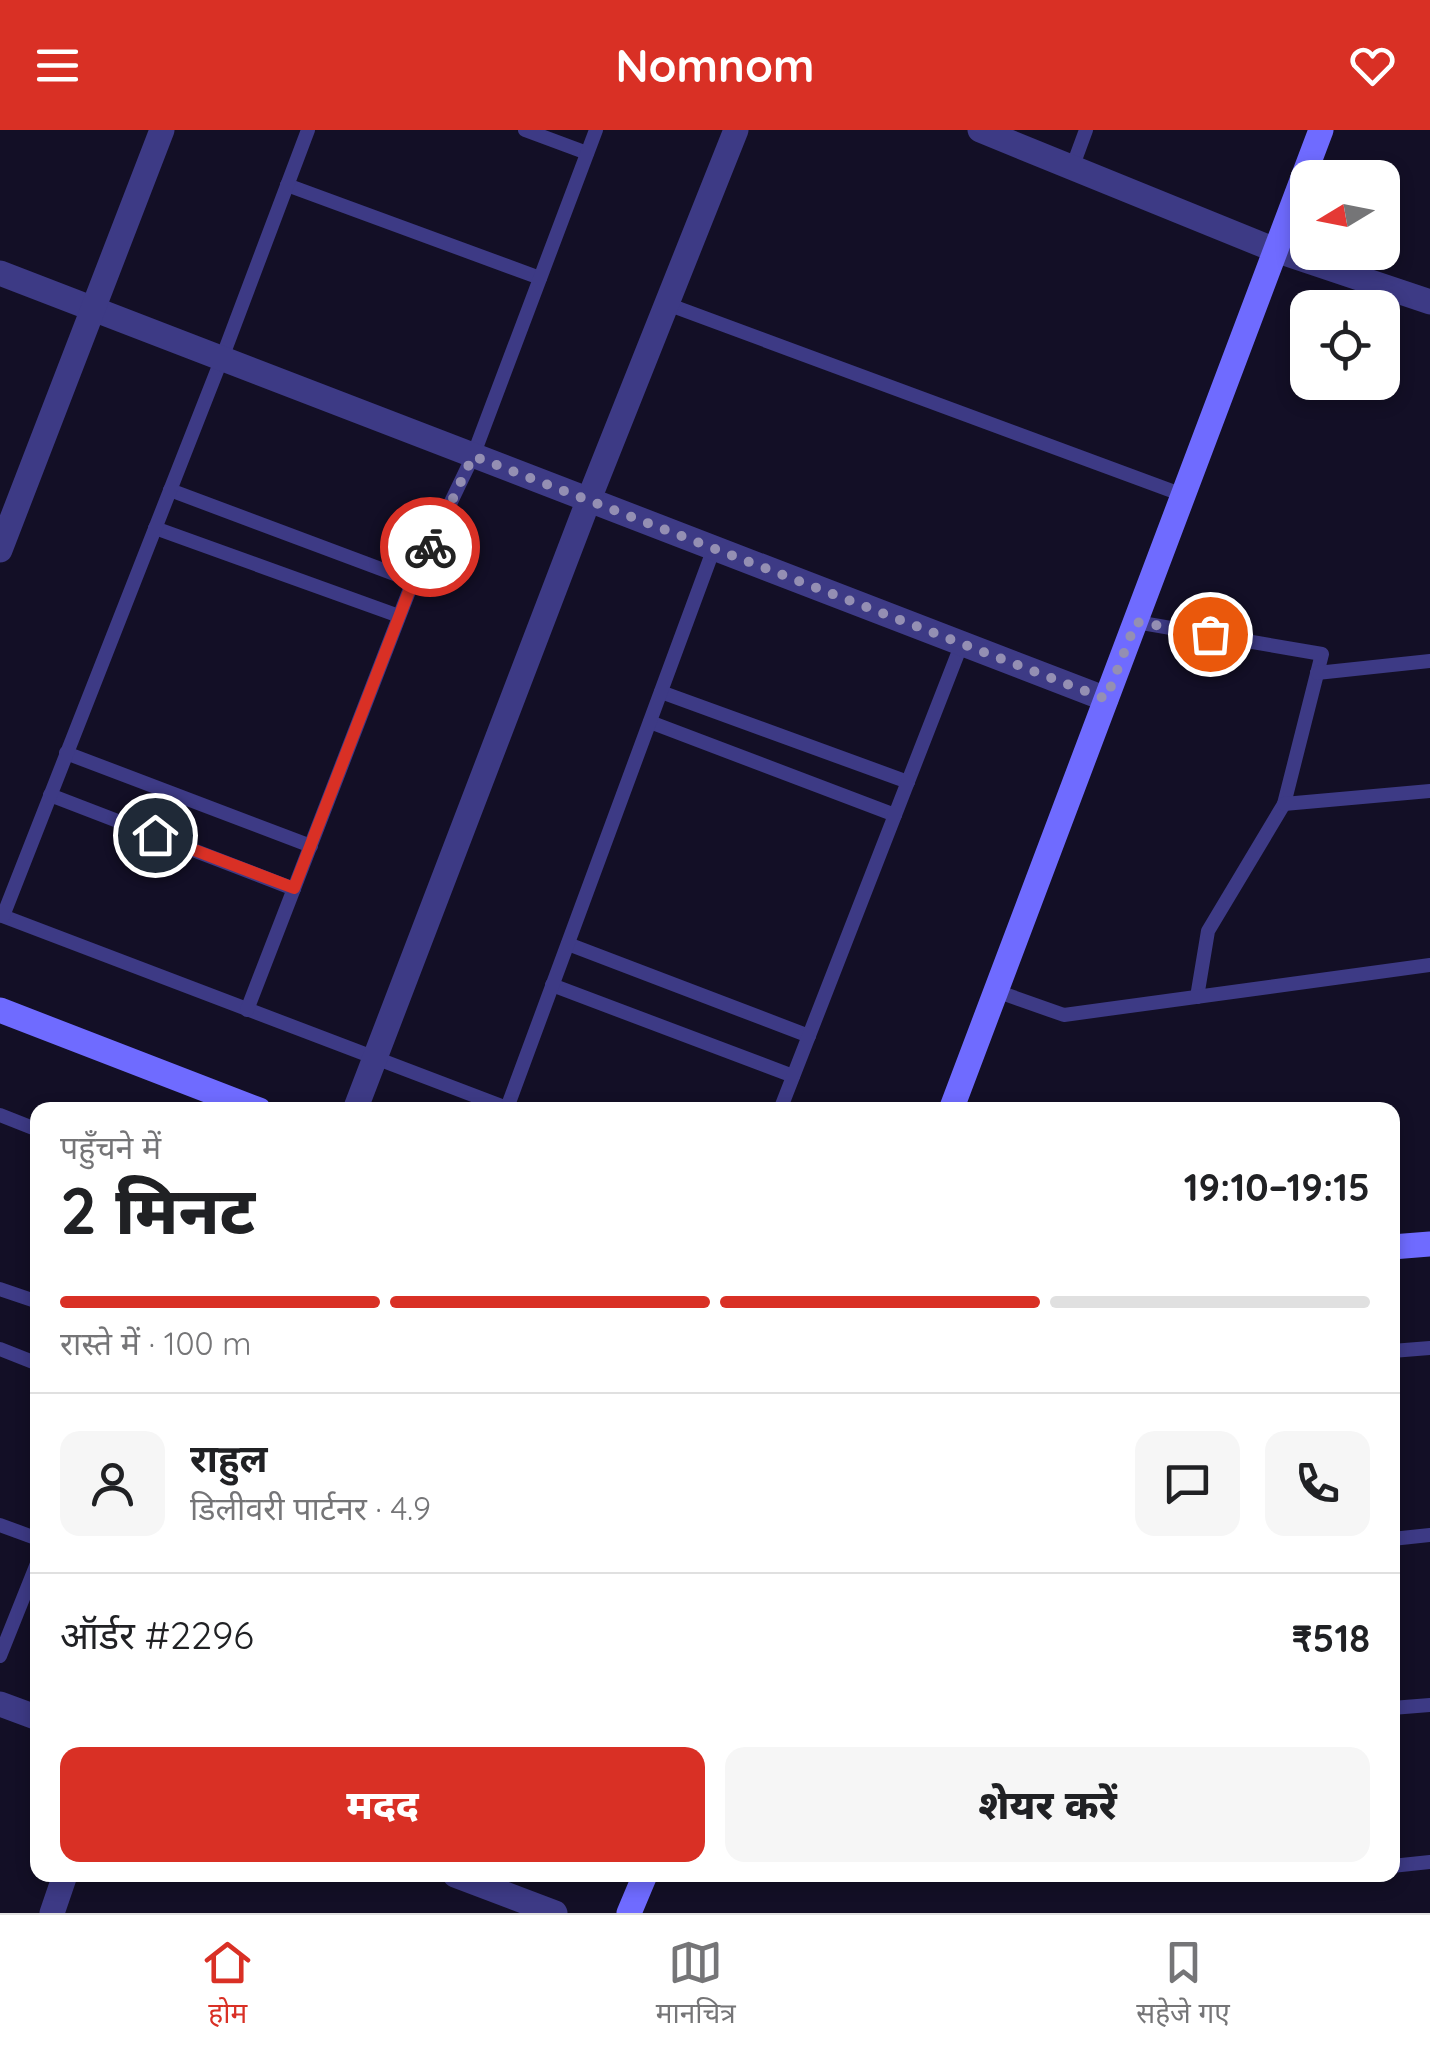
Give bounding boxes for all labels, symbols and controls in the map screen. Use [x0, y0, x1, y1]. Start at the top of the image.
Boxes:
text: Nomnom [615, 37, 815, 93]
icon: menu [30, 38, 85, 93]
icon: heart [1345, 38, 1400, 93]
north arrow [1290, 160, 1400, 270]
map controls [1290, 160, 1400, 400]
button: locate [1290, 290, 1400, 400]
courier [380, 497, 480, 597]
icon: bike [403, 520, 458, 575]
pin [1168, 592, 1253, 677]
icon: bag [1183, 607, 1238, 662]
pin [113, 793, 198, 878]
icon: home [128, 808, 183, 863]
text: पहुँचने में [60, 1127, 161, 1167]
text: 19:10–19:15 [1184, 1163, 1370, 1211]
text: 2 मिनट [60, 1169, 255, 1250]
text: रास्ते में · 100 m [60, 1323, 252, 1363]
button: person [60, 1431, 165, 1536]
button: chat [1135, 1431, 1240, 1536]
button: phone [1265, 1431, 1370, 1536]
text: राहुल [190, 1434, 267, 1482]
text: डिलीवरी पार्टनर · 4.9 [190, 1488, 431, 1528]
text: ऑर्डर #2296 [60, 1611, 254, 1659]
text: ₹518 [1291, 1614, 1370, 1662]
button: मदद [60, 1747, 705, 1862]
button: शेयर करें [725, 1747, 1370, 1862]
tab: होम [200, 1935, 255, 2034]
tab: मानचित्र [656, 1935, 736, 2034]
tab: सहेजे गए [1136, 1935, 1230, 2034]

